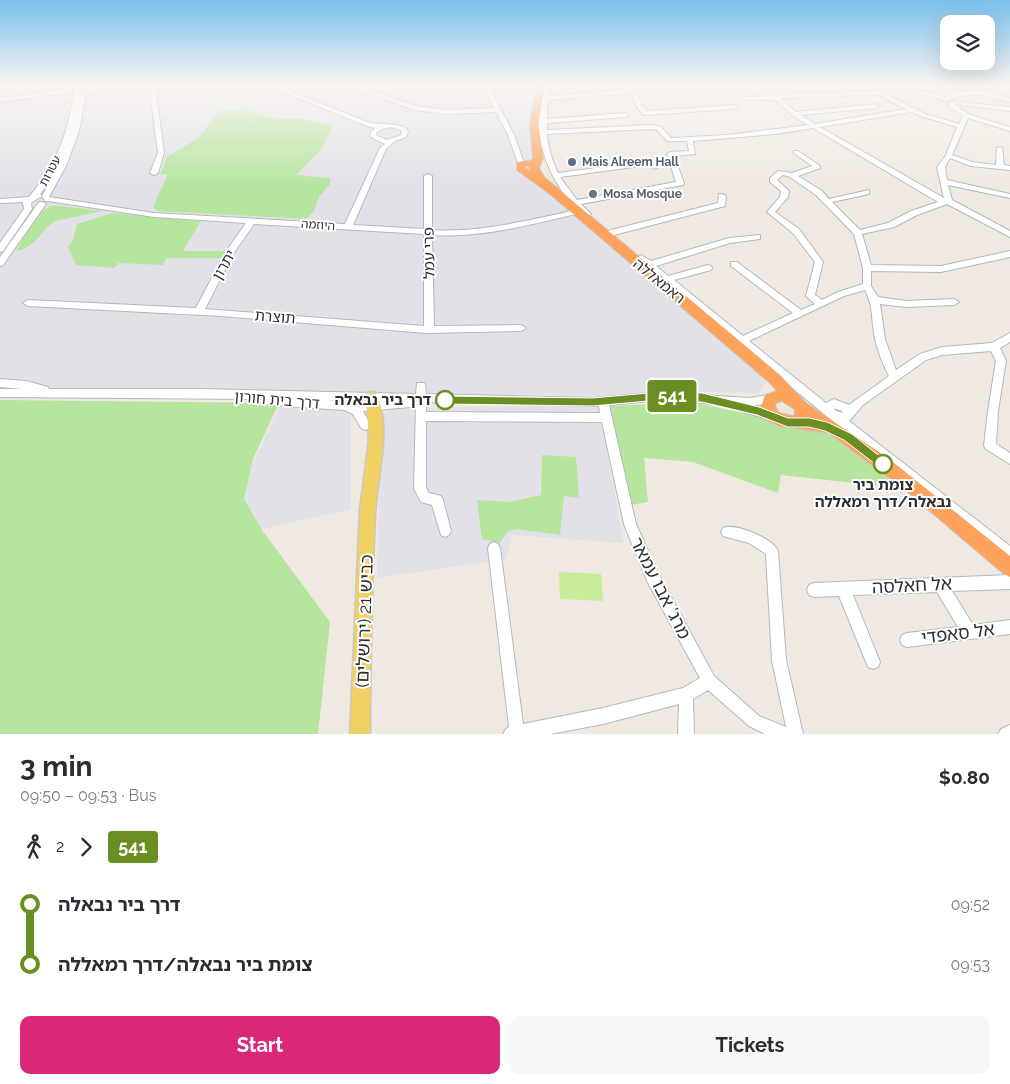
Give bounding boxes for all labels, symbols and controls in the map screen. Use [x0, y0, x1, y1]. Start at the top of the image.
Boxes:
map controls [940, 15, 995, 70]
button: layers [940, 15, 995, 70]
street label: עטרות [36, 153, 64, 189]
place label: Mais Alreem Hall [582, 155, 679, 169]
marker: Mais Alreem Hall [566, 156, 578, 168]
place label: Mosa Mosque [603, 187, 682, 201]
marker: Mosa Mosque [587, 188, 599, 200]
street label: היוזמה [301, 217, 335, 233]
street label: פרי עמל [420, 227, 438, 279]
street label: יתרון [208, 247, 240, 283]
street label: ראמאללה [629, 255, 689, 307]
street label: תוצרת [254, 306, 296, 328]
line badge: 541 [643, 380, 701, 412]
text: 541 [657, 385, 687, 406]
street label: דרך בית חורון [234, 387, 320, 413]
marker: דרך ביר נבאלה [435, 390, 455, 410]
place label: דרך ביר נבאלה [334, 391, 431, 409]
marker: צומת ביר נבאלה/דרך רמאללה [873, 454, 893, 474]
place label: צומת ביר נבאלה/דרך רמאללה [815, 476, 951, 511]
street label: מרג' אבו עמאר [626, 534, 696, 642]
street label: כביש 21 (ירושלים) [351, 554, 377, 688]
street label: אל חאלסה [871, 572, 953, 598]
street label: אל סאפדי [920, 618, 996, 648]
text: 3 min [20, 750, 92, 783]
text: $0.80 [939, 766, 990, 788]
text: 09:50 – 09:53 · Bus [20, 786, 156, 805]
icon: walk [20, 833, 48, 861]
icon: forward [72, 833, 100, 861]
text: 541 [118, 836, 148, 857]
text: 2 [56, 837, 64, 856]
text: דרך ביר נבאלה [58, 893, 180, 915]
text: 09:52 [951, 895, 990, 914]
text: צומת ביר נבאלה/דרך רמאללה [58, 953, 313, 975]
text: 09:53 [951, 955, 990, 974]
button: Start [20, 1016, 500, 1074]
button: Tickets [510, 1016, 990, 1074]

